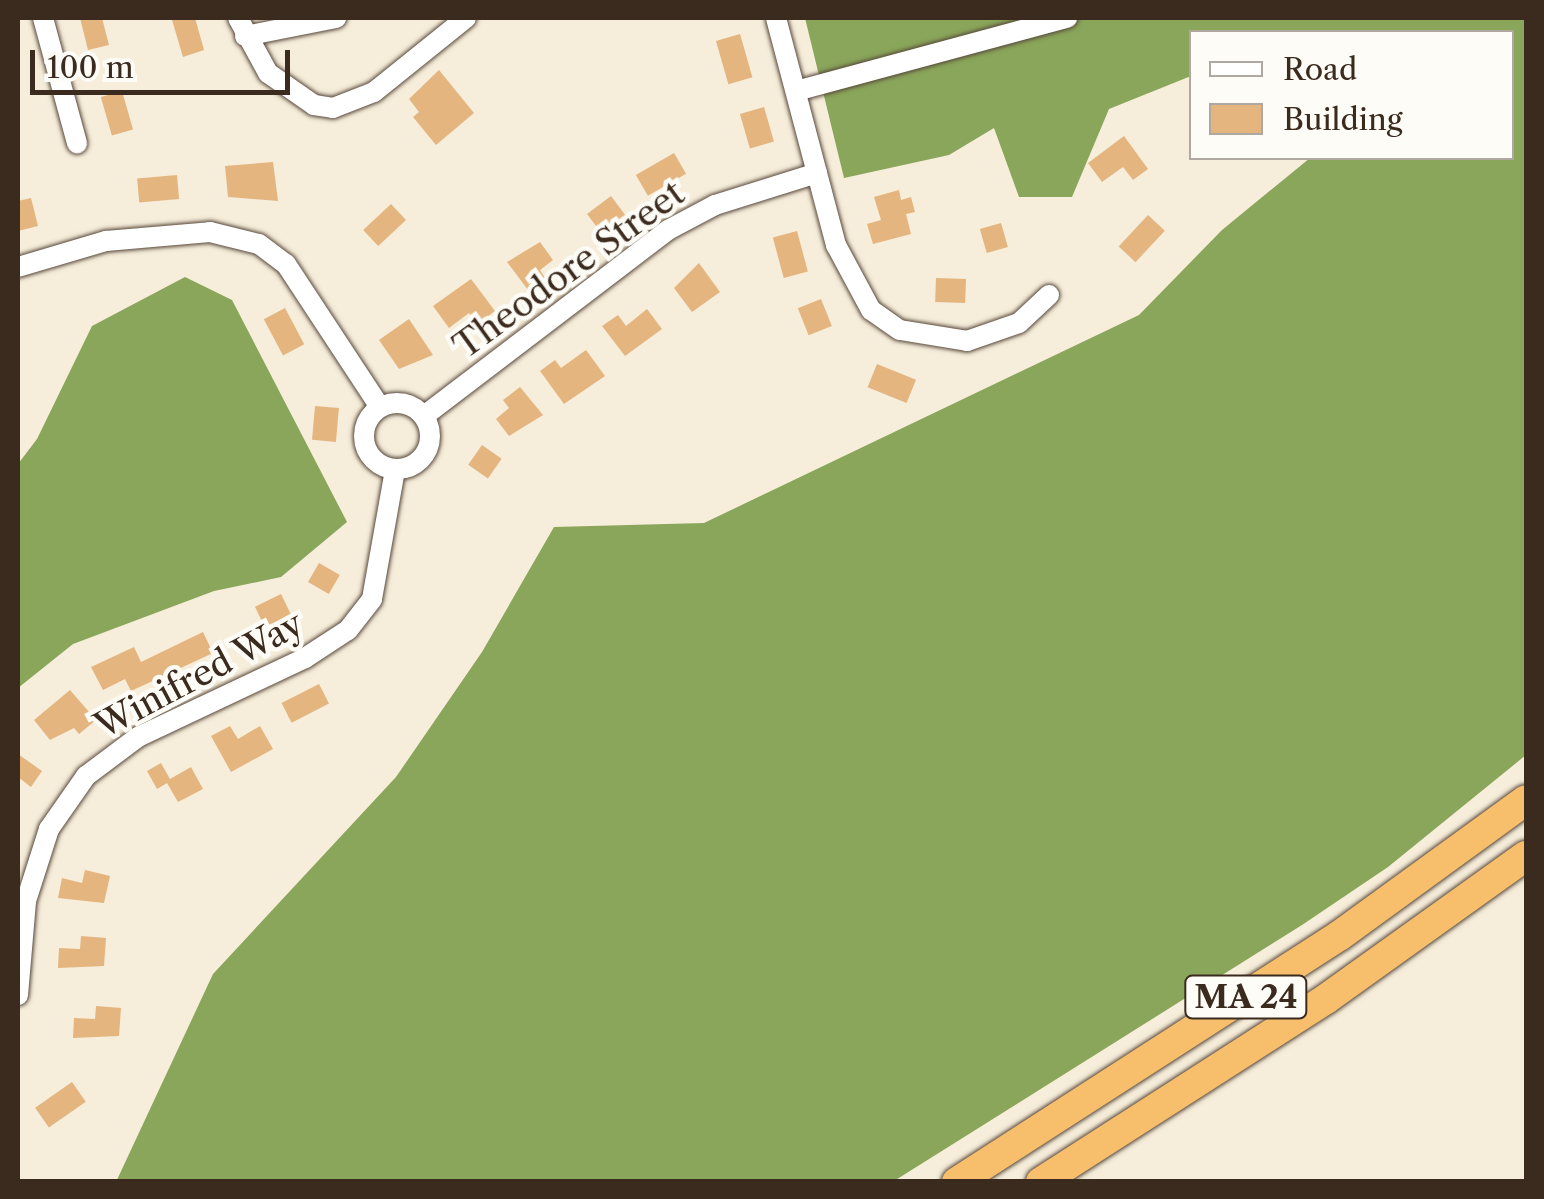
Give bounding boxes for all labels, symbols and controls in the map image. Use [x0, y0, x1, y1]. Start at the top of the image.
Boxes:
scale bar [35, 30, 295, 92]
legend [1189, 30, 1514, 160]
text: 100 m [47, 49, 134, 86]
text: Road [1283, 51, 1357, 88]
text: Building [1283, 101, 1403, 138]
street label: Theodore Street [446, 172, 692, 368]
street label: Winifred Way [87, 602, 311, 748]
road number: MA 24 [1184, 970, 1308, 1024]

